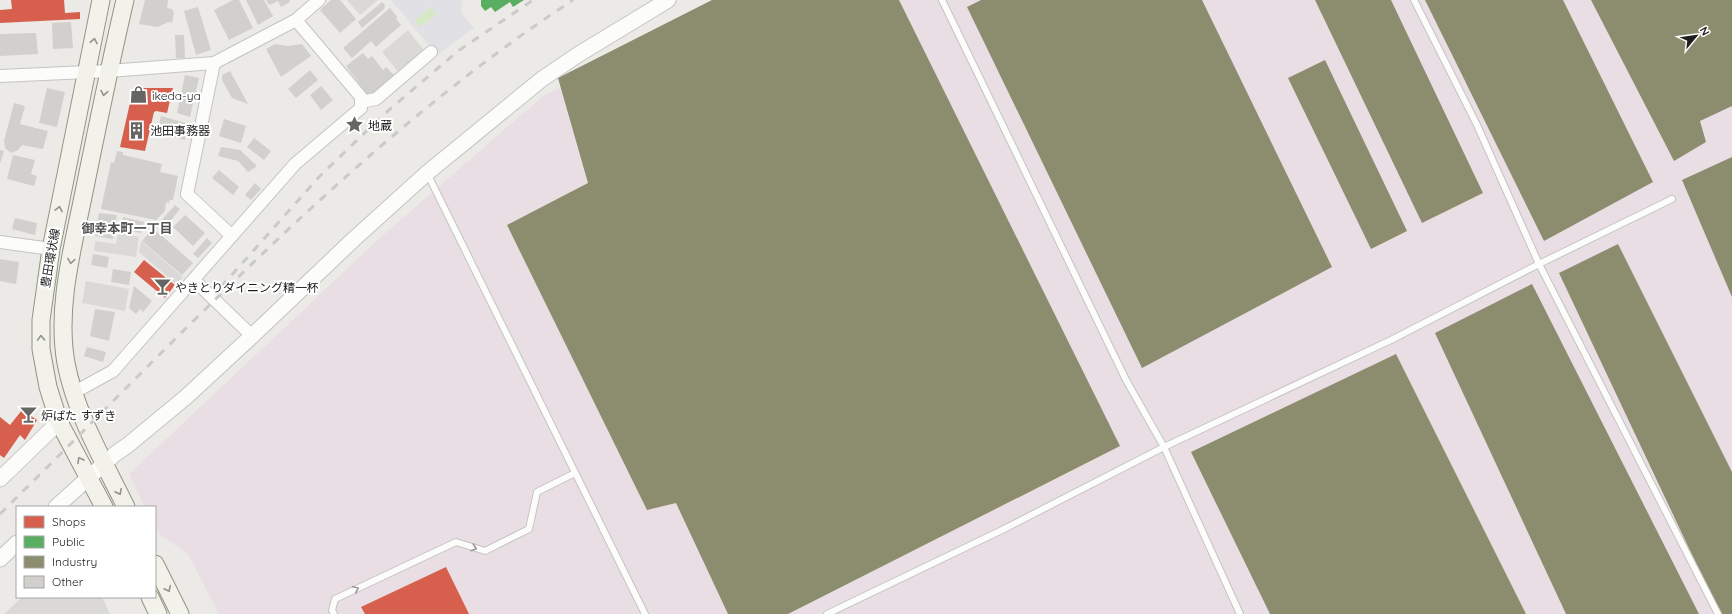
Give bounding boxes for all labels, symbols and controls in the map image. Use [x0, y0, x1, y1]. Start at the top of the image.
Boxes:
north arrow [1676, 16, 1716, 56]
text: N [1697, 24, 1713, 38]
one-way arrow [89, 38, 97, 44]
shop icon: ikeda-ya [129, 85, 149, 105]
place label: ikeda-ya [152, 88, 201, 103]
one-way arrow [101, 90, 109, 96]
place icon: 地蔵 [345, 115, 365, 135]
place label: 地蔵 [368, 118, 392, 133]
building icon: 池田事務器 [127, 120, 147, 140]
place label: 池田事務器 [150, 123, 210, 138]
one-way arrow [55, 206, 63, 212]
district label: 御幸本町一丁目 [81, 220, 173, 236]
street label: 豊田環状線 [37, 227, 63, 289]
one-way arrow [67, 258, 75, 265]
bar icon: やきとりダイニング精一杯 [152, 277, 172, 297]
place label: やきとりダイニング精一杯 [175, 280, 319, 295]
one-way arrow [37, 335, 45, 341]
bar icon: 炉ばた すずき [18, 405, 38, 425]
place label: 炉ばた すずき [41, 408, 116, 423]
one-way arrow [77, 457, 85, 464]
one-way arrow [114, 488, 122, 495]
legend [16, 506, 156, 598]
text: Shops [52, 514, 86, 529]
text: Public [52, 534, 85, 549]
one-way arrow [471, 543, 478, 552]
text: Industry [52, 554, 97, 569]
text: Other [52, 574, 84, 589]
one-way arrow [163, 585, 171, 592]
one-way arrow [352, 586, 359, 594]

